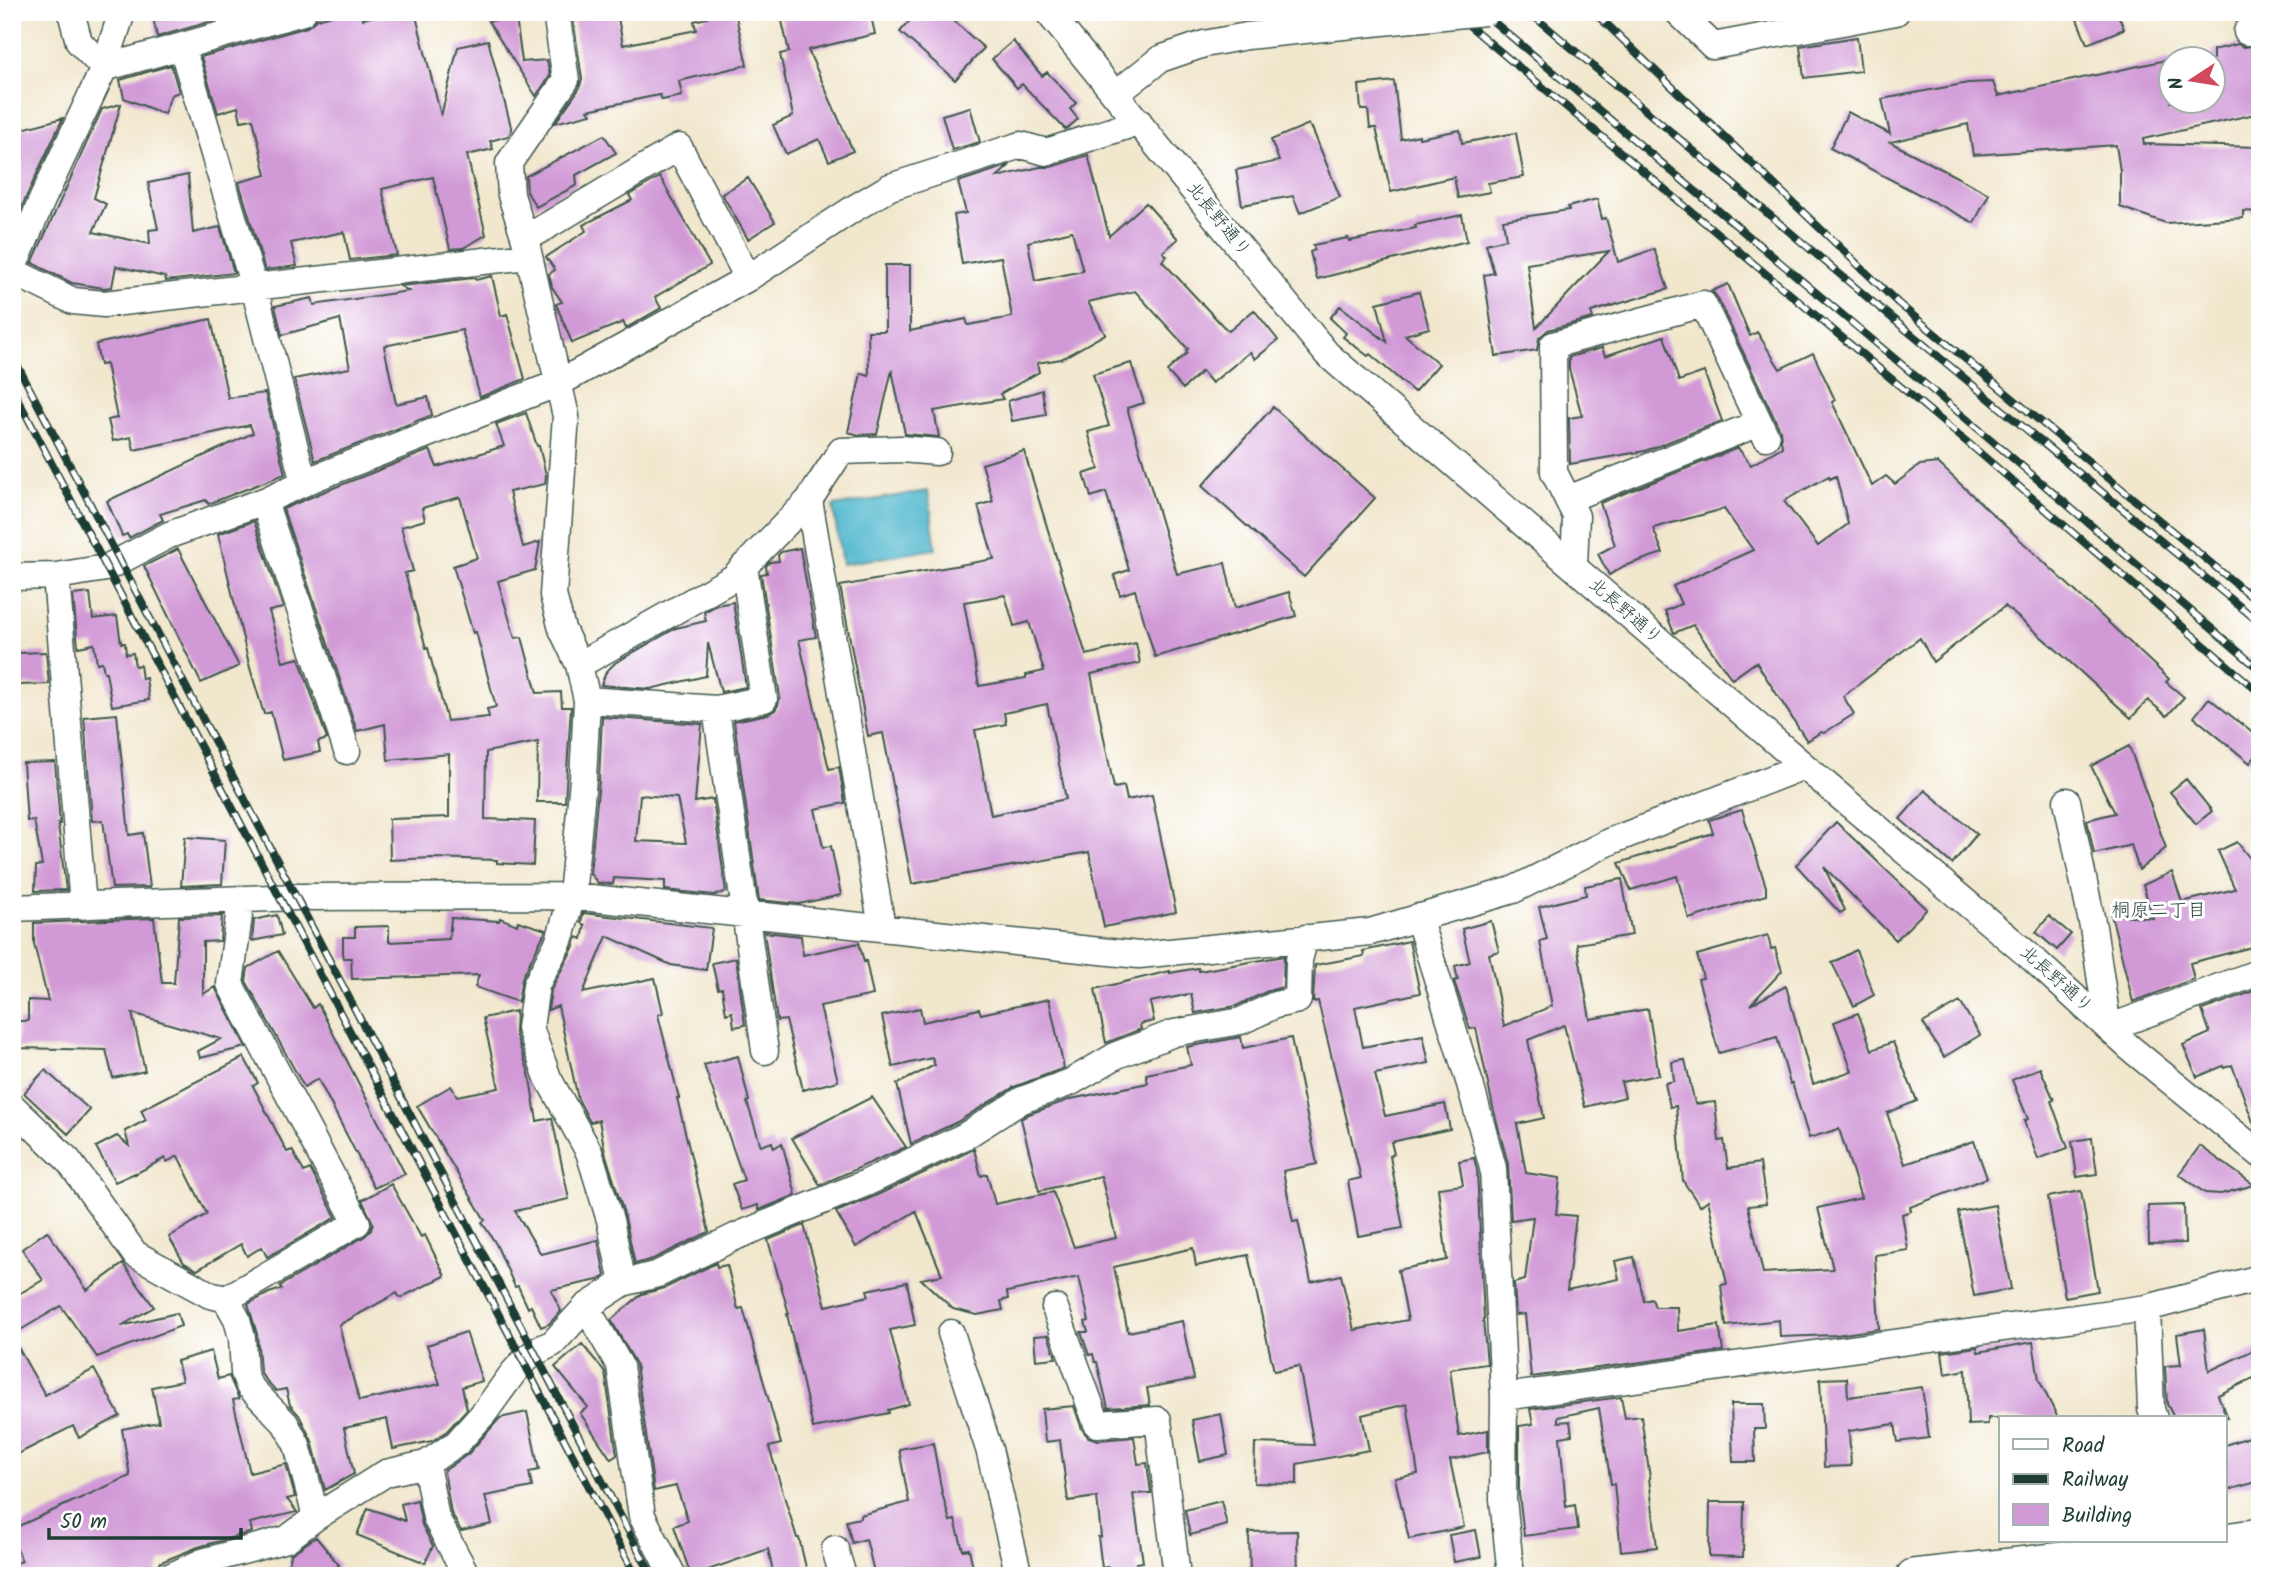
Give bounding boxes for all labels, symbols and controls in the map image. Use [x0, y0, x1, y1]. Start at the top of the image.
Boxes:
north arrow [2156, 46, 2226, 116]
text: N [2161, 74, 2193, 92]
street label: 北長野通り [1178, 176, 1258, 264]
street label: 北長野通り [1582, 572, 1668, 652]
district label: 桐原二丁目 [2111, 896, 2207, 926]
street label: 北長野通り [2013, 939, 2099, 1021]
legend [1999, 1416, 2226, 1542]
text: Road [2062, 1430, 2105, 1463]
text: Railway [2062, 1464, 2128, 1497]
scale bar [49, 1497, 242, 1541]
text: Building [2062, 1500, 2132, 1533]
text: 50 m [60, 1506, 107, 1539]

